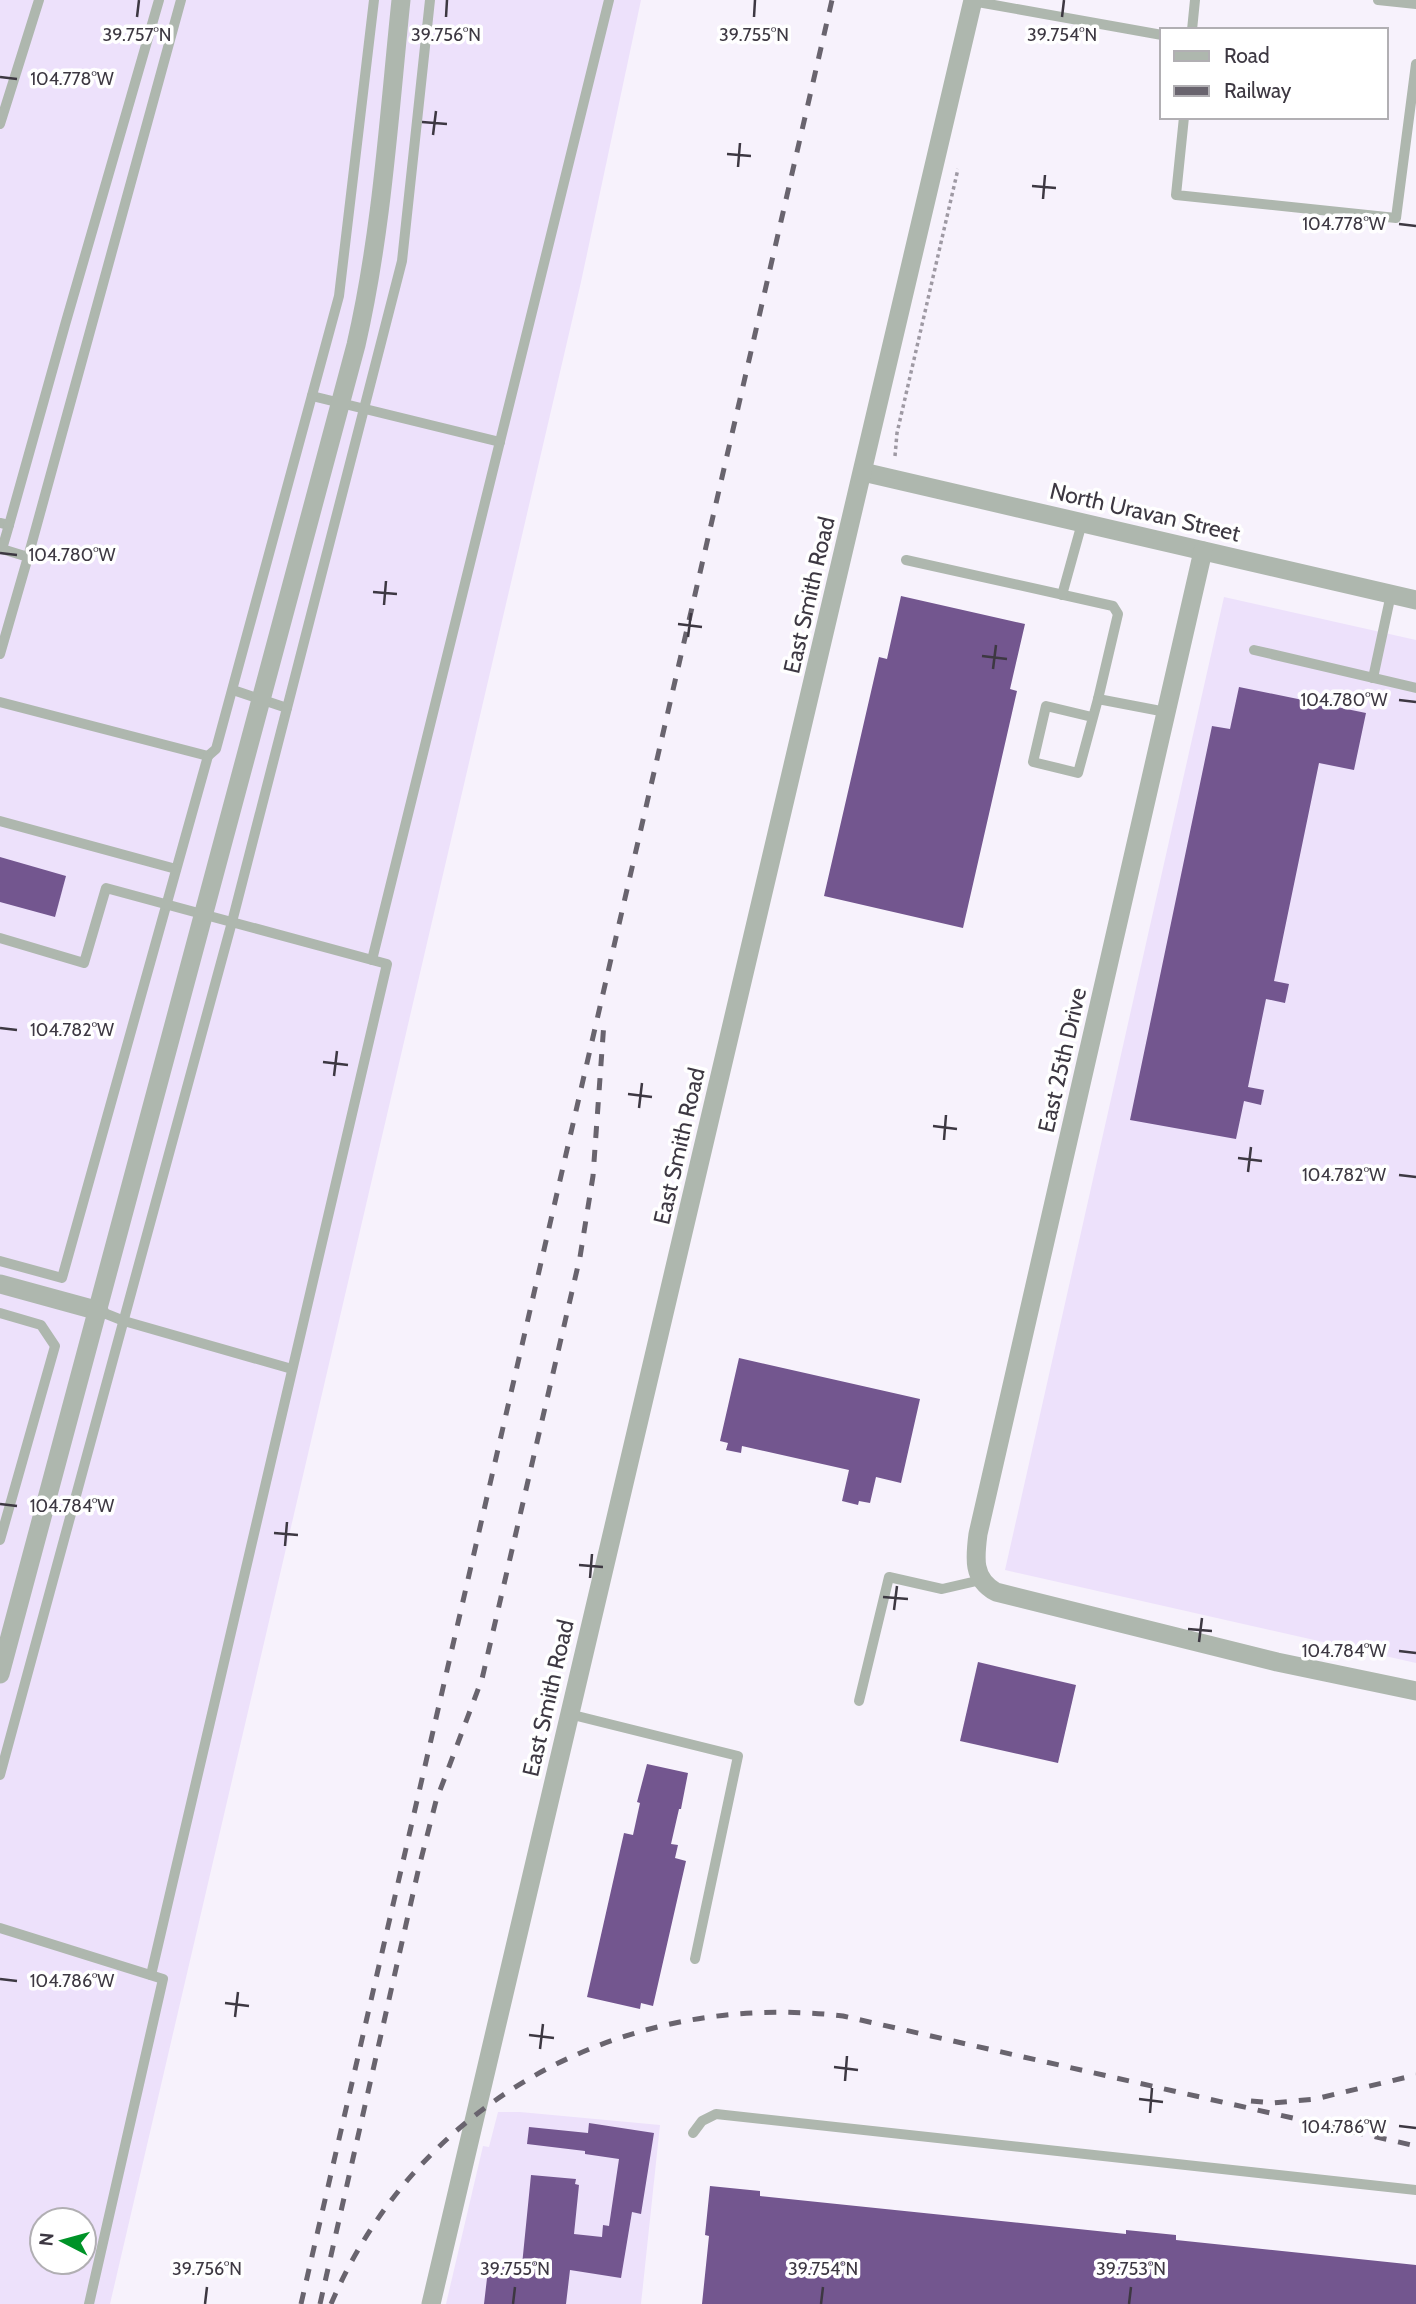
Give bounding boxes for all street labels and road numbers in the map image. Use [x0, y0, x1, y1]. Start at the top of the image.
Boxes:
street label: North Uravan Street [1047, 476, 1243, 548]
street label: East Smith Road [777, 514, 841, 676]
street label: East 25th Drive [1032, 985, 1092, 1135]
street label: East Smith Road [647, 1065, 711, 1227]
street label: East Smith Road [516, 1617, 580, 1779]

